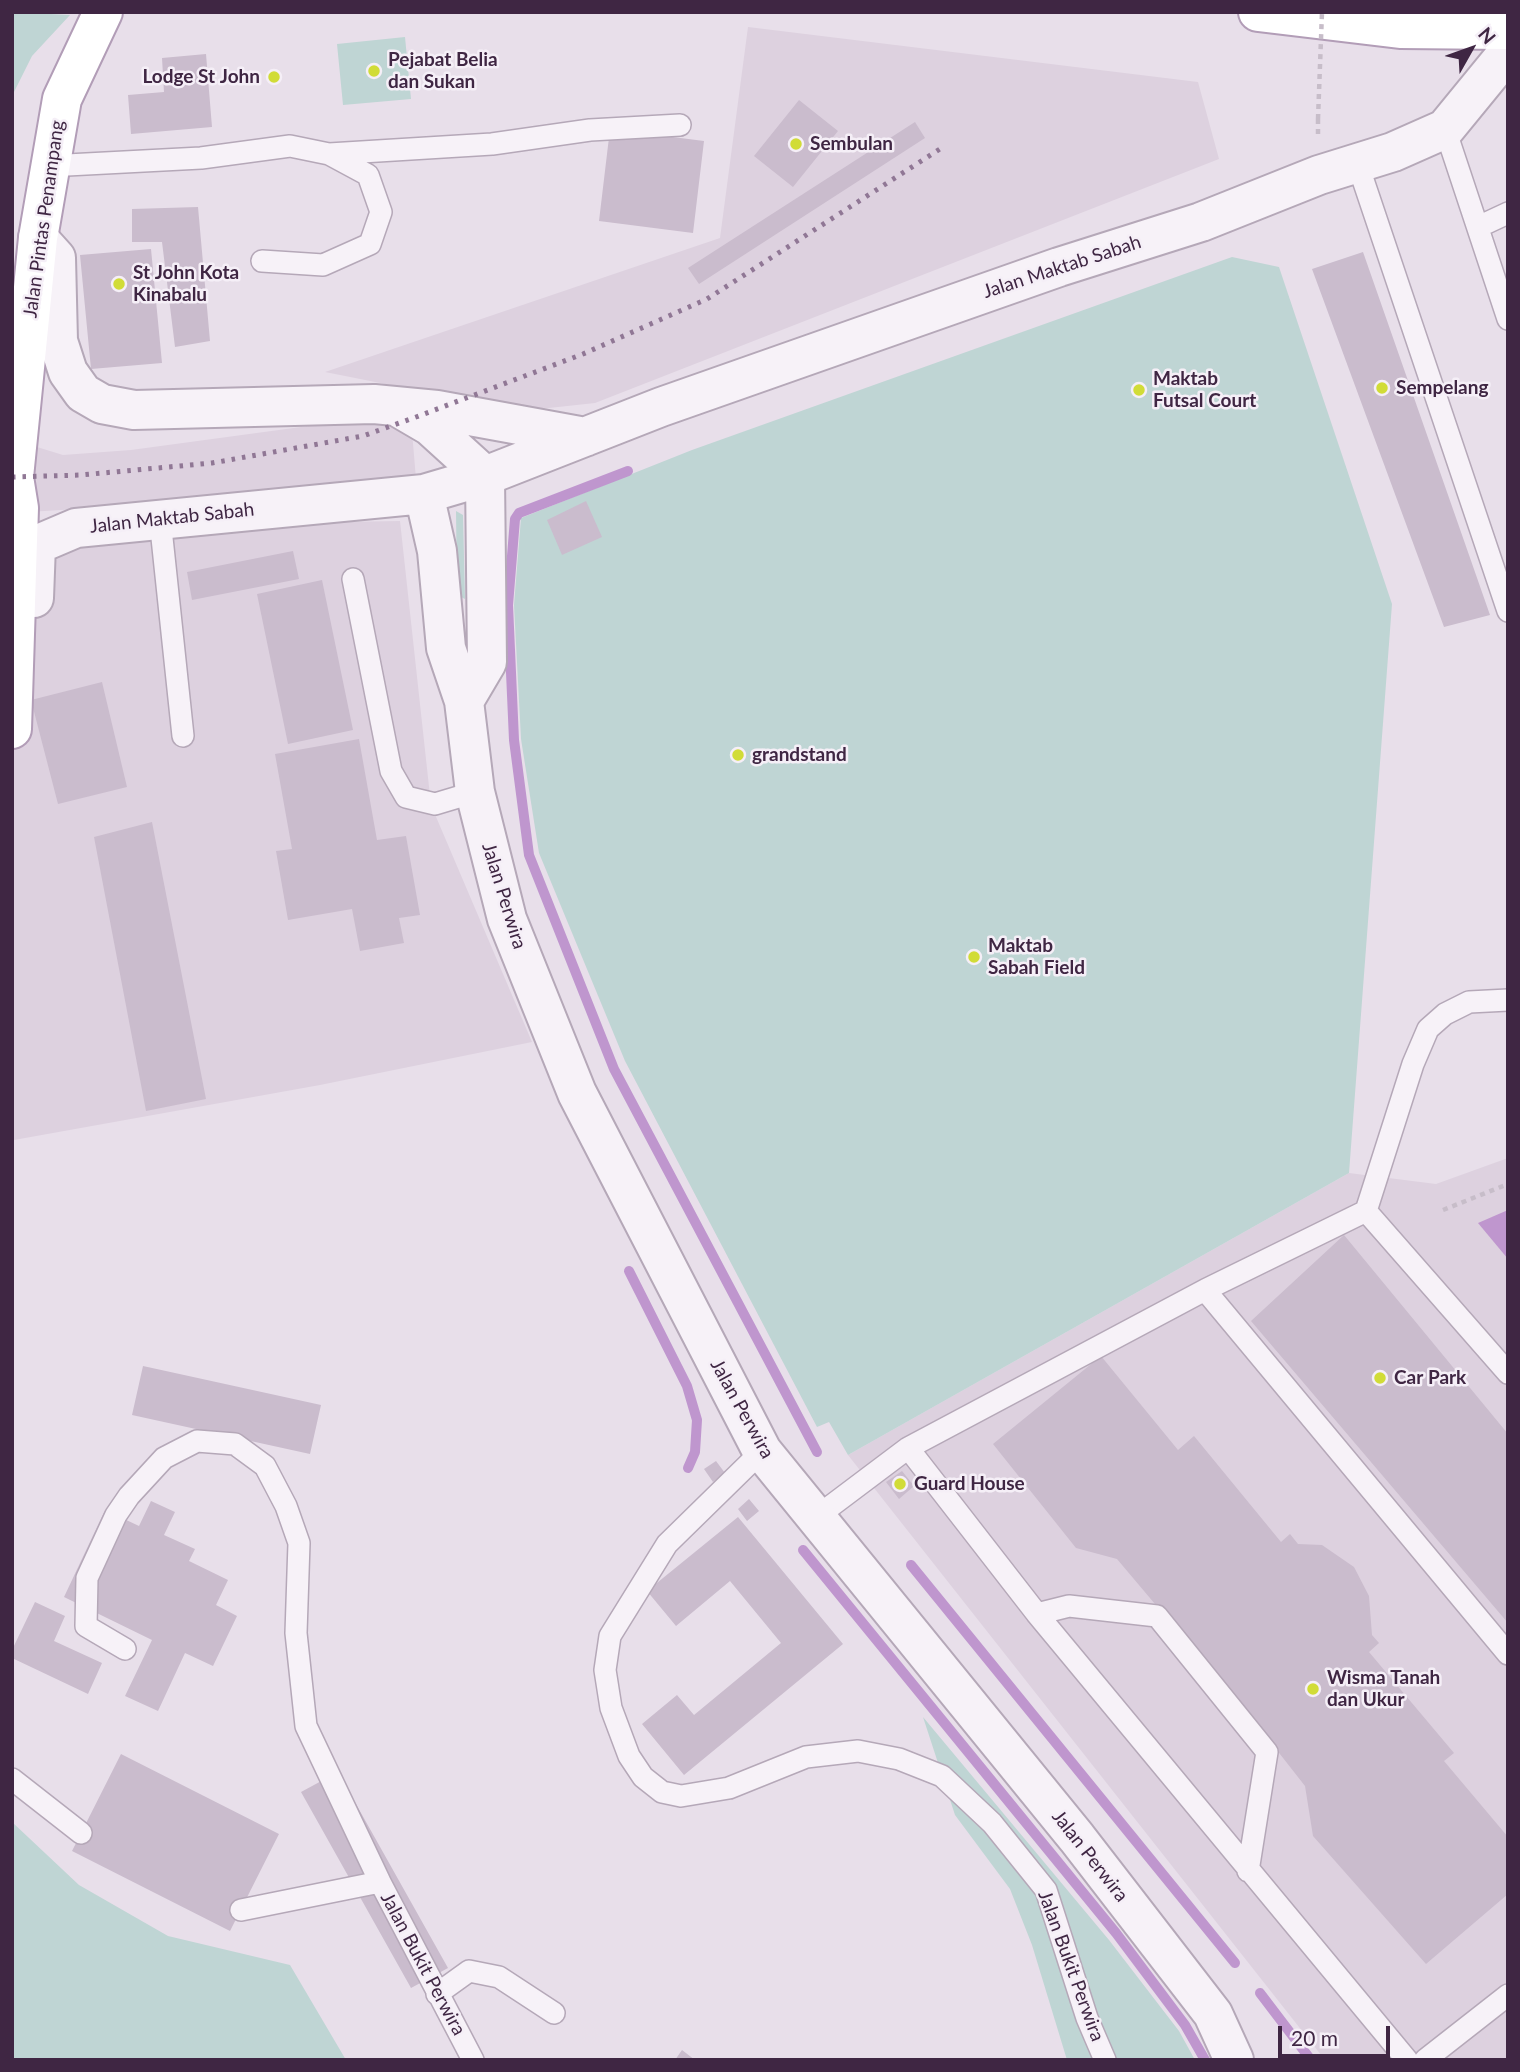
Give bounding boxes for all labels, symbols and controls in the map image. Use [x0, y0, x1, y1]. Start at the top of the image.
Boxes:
north arrow [1436, 14, 1506, 84]
text: N [1474, 22, 1501, 48]
place label: Pejabat Belia dan Sukan [388, 49, 498, 93]
marker: Pejabat Belia dan Sukan [366, 63, 382, 79]
place label: Lodge St John [142, 66, 260, 88]
marker: Lodge St John [266, 69, 282, 85]
street label: Jalan Pintas Penampang [19, 119, 69, 319]
place label: Sembulan [810, 133, 893, 155]
marker: Sembulan [788, 136, 804, 152]
street label: Jalan Maktab Sabah [980, 231, 1144, 303]
place label: St John Kota Kinabalu [133, 262, 239, 306]
marker: St John Kota Kinabalu [111, 276, 127, 292]
place label: Maktab Futsal Court [1153, 368, 1256, 412]
place label: Sempelang [1396, 377, 1489, 399]
marker: Sempelang [1374, 380, 1390, 396]
marker: Maktab Futsal Court [1131, 382, 1147, 398]
street label: Jalan Maktab Sabah [89, 498, 255, 538]
place label: grandstand [752, 744, 847, 766]
marker: grandstand [730, 747, 746, 763]
street label: Jalan Perwira [477, 840, 531, 952]
place label: Maktab Sabah Field [988, 935, 1085, 979]
marker: Maktab Sabah Field [966, 949, 982, 965]
street label: Jalan Perwira [705, 1355, 779, 1463]
place label: Car Park [1394, 1367, 1466, 1389]
marker: Car Park [1372, 1370, 1388, 1386]
place label: Guard House [914, 1473, 1025, 1495]
marker: Guard House [892, 1476, 908, 1492]
place label: Wisma Tanah dan Ukur [1327, 1667, 1440, 1711]
marker: Wisma Tanah dan Ukur [1305, 1681, 1321, 1697]
street label: Jalan Perwira [1047, 1806, 1133, 1906]
street label: Jalan Bukit Perwira [1033, 1888, 1109, 2044]
street label: Jalan Bukit Perwira [376, 1889, 470, 2039]
scale bar [1282, 2012, 1394, 2056]
text: 20 m [1291, 2025, 1338, 2050]

